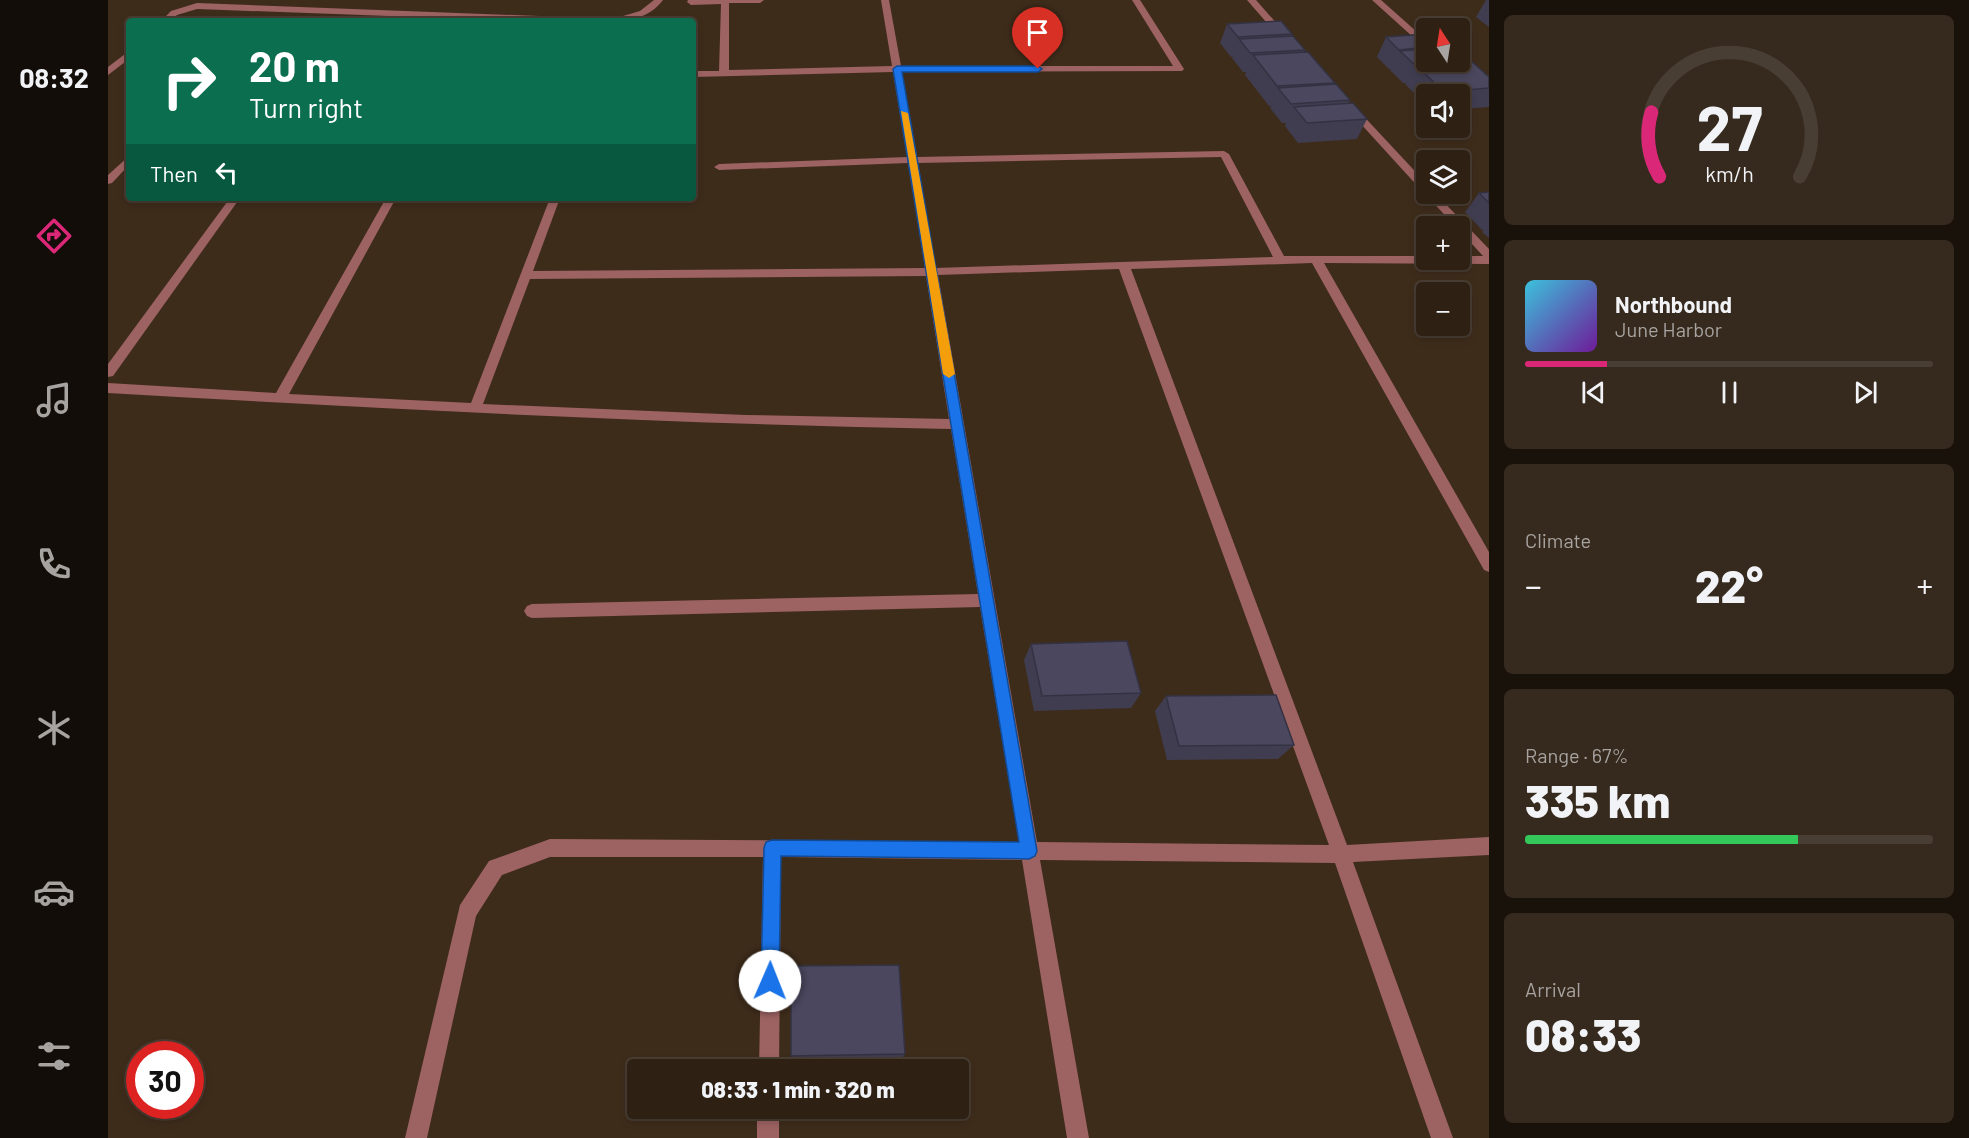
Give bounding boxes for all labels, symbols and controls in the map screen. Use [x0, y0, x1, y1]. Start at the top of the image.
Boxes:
pin [1012, 7, 1063, 69]
icon: arrive [1021, 16, 1054, 49]
north arrow [1416, 18, 1470, 72]
map controls [1416, 18, 1470, 336]
text: 20 m [249, 40, 340, 90]
icon: right [150, 42, 228, 120]
text: 08:32 [19, 61, 89, 93]
button: sound [1416, 84, 1470, 138]
text: 27 [1696, 89, 1762, 163]
text: Turn right [249, 91, 363, 123]
button: layers [1416, 150, 1470, 204]
icon: left [210, 156, 243, 189]
text: Then [150, 160, 198, 186]
text: km/h [1705, 161, 1753, 186]
icon: directions [33, 215, 75, 257]
button: + [1416, 216, 1470, 270]
button: − [1416, 282, 1470, 336]
text: Northbound [1615, 291, 1732, 317]
text: June Harbor [1615, 317, 1722, 341]
icon: previous [1577, 376, 1610, 409]
icon: pause [1713, 376, 1746, 409]
icon: next [1849, 376, 1882, 409]
icon: music [33, 379, 75, 421]
text: Climate [1525, 528, 1591, 552]
icon: phone [33, 543, 75, 585]
text: 22° [1695, 558, 1763, 612]
text: − [1525, 565, 1542, 605]
text: + [1916, 565, 1933, 605]
icon: climate [33, 707, 75, 749]
text: Range · 67% [1525, 743, 1629, 767]
text: 335 km [1525, 773, 1670, 827]
icon: car [33, 871, 75, 913]
position arrow [738, 949, 802, 1013]
text: Arrival [1525, 977, 1581, 1001]
text: 08:33 [1525, 1007, 1642, 1061]
icon: filters [33, 1035, 75, 1077]
speed limit sign: 30 [126, 1041, 204, 1119]
text: 08:33 · 1 min · 320 m [701, 1076, 895, 1102]

